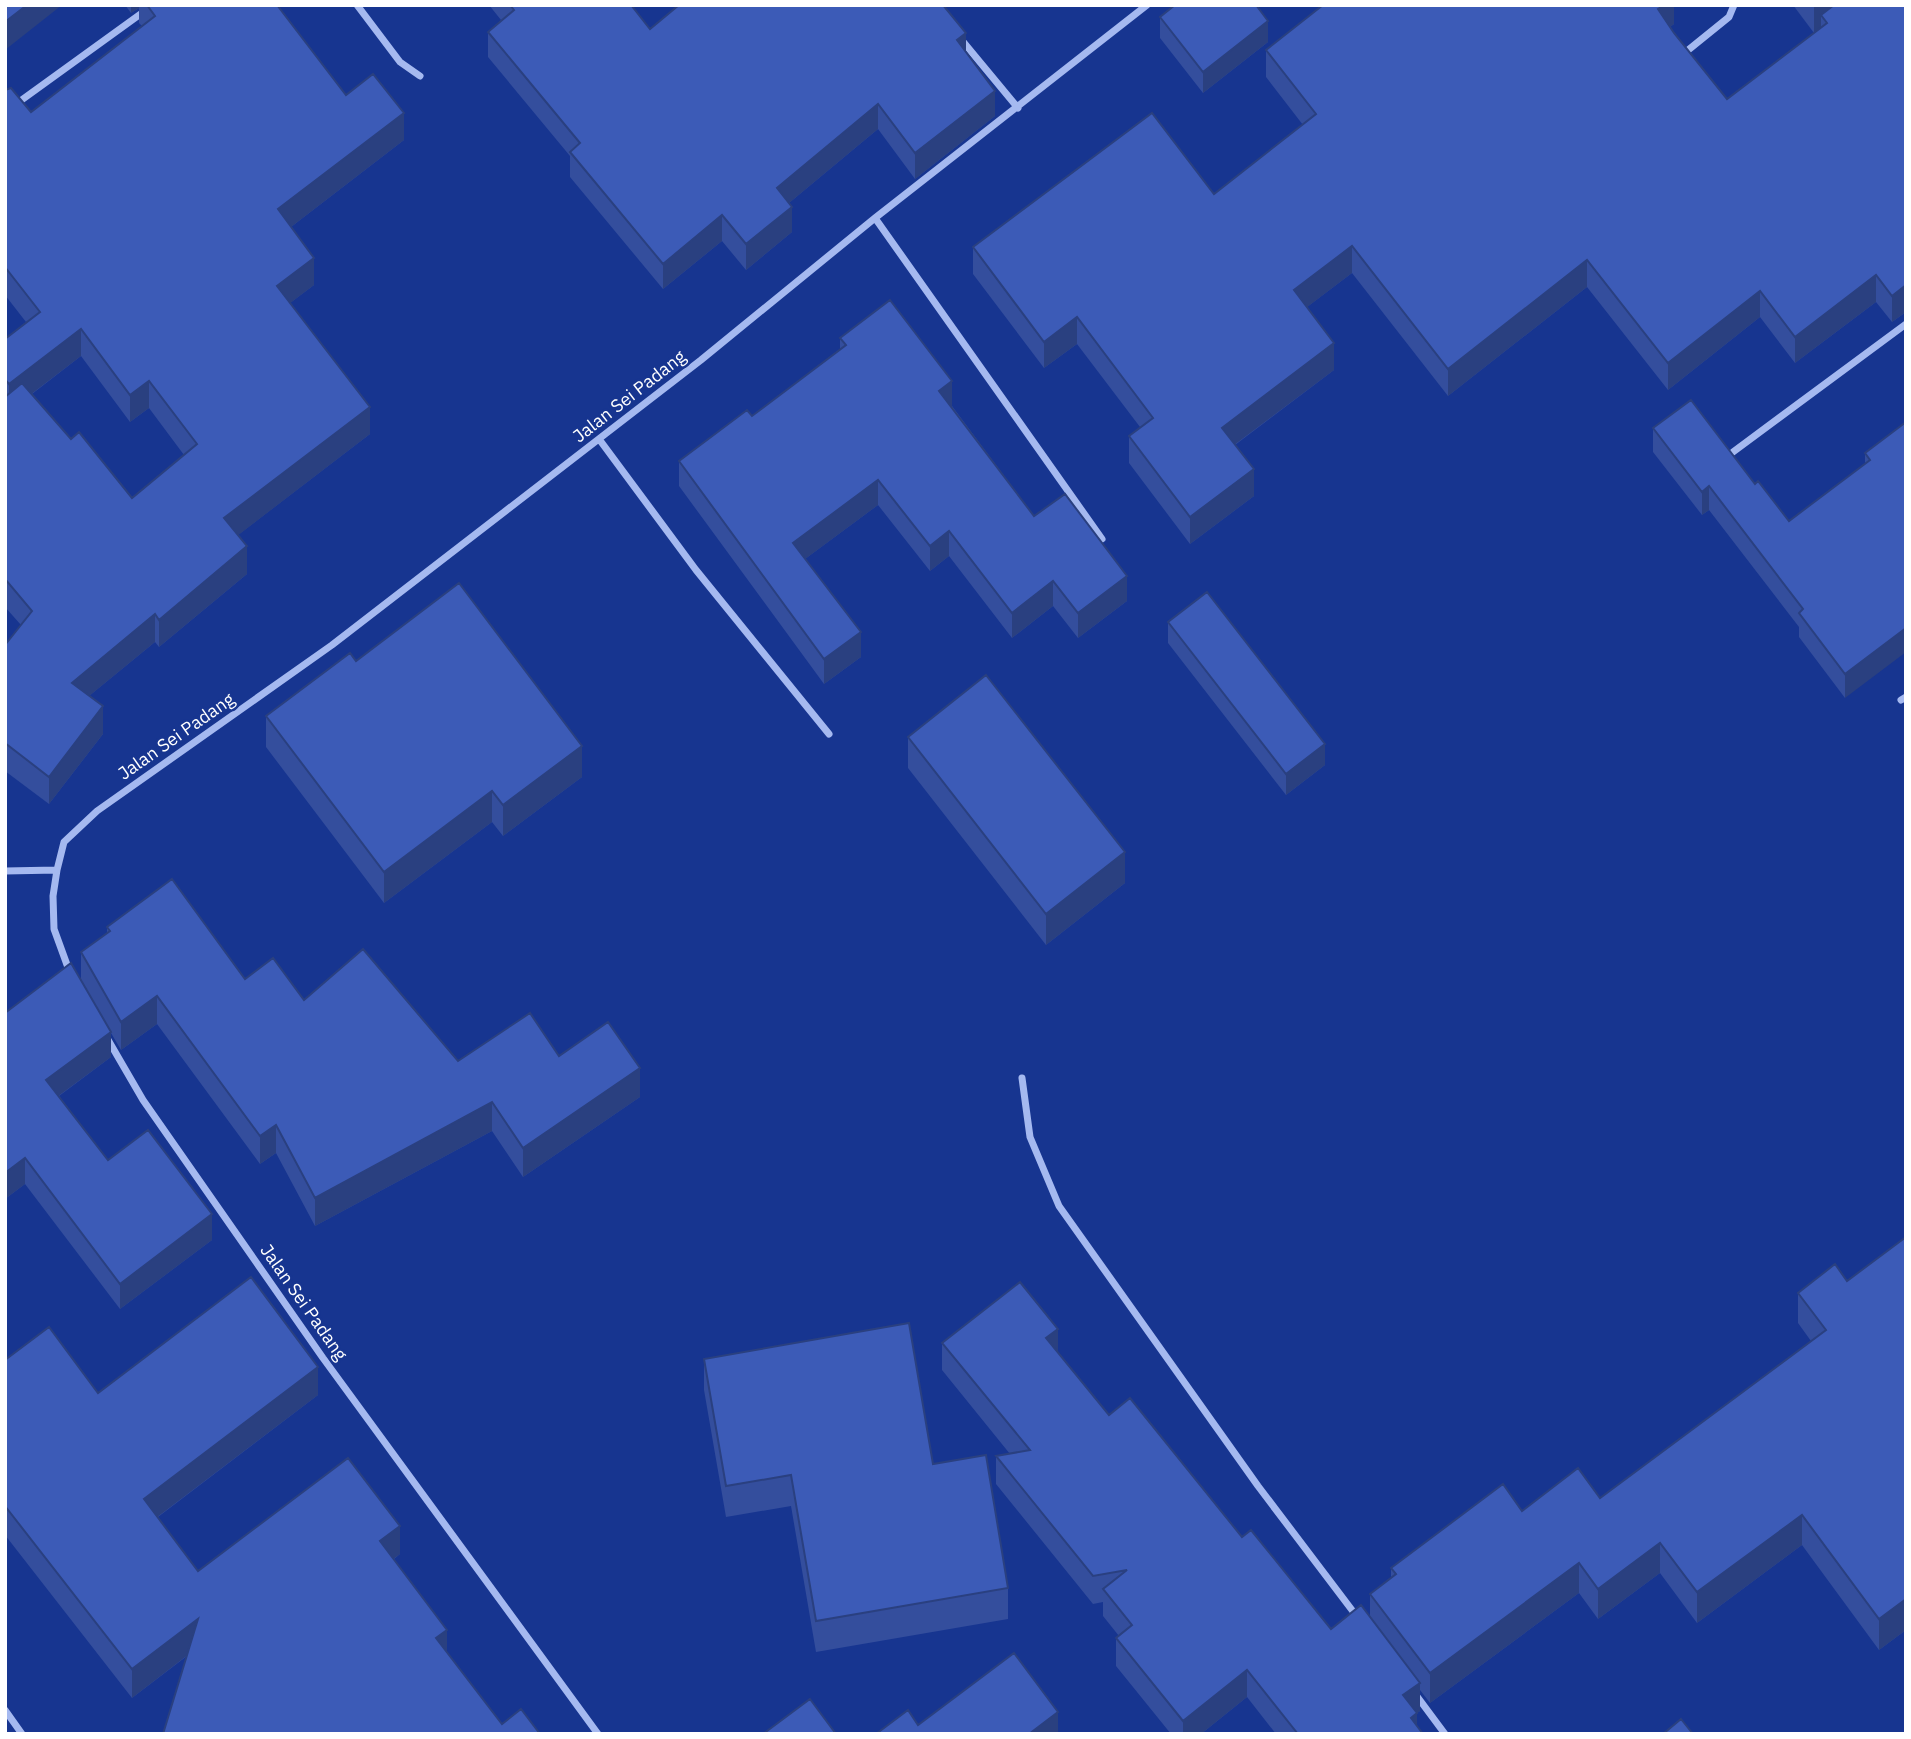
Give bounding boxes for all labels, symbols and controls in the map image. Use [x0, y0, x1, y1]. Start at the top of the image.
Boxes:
street label: Jalan Sei Padang [568, 344, 690, 447]
street label: Jalan Sei Padang [113, 687, 239, 785]
street label: Jalan Sei Padang [255, 1239, 353, 1365]

